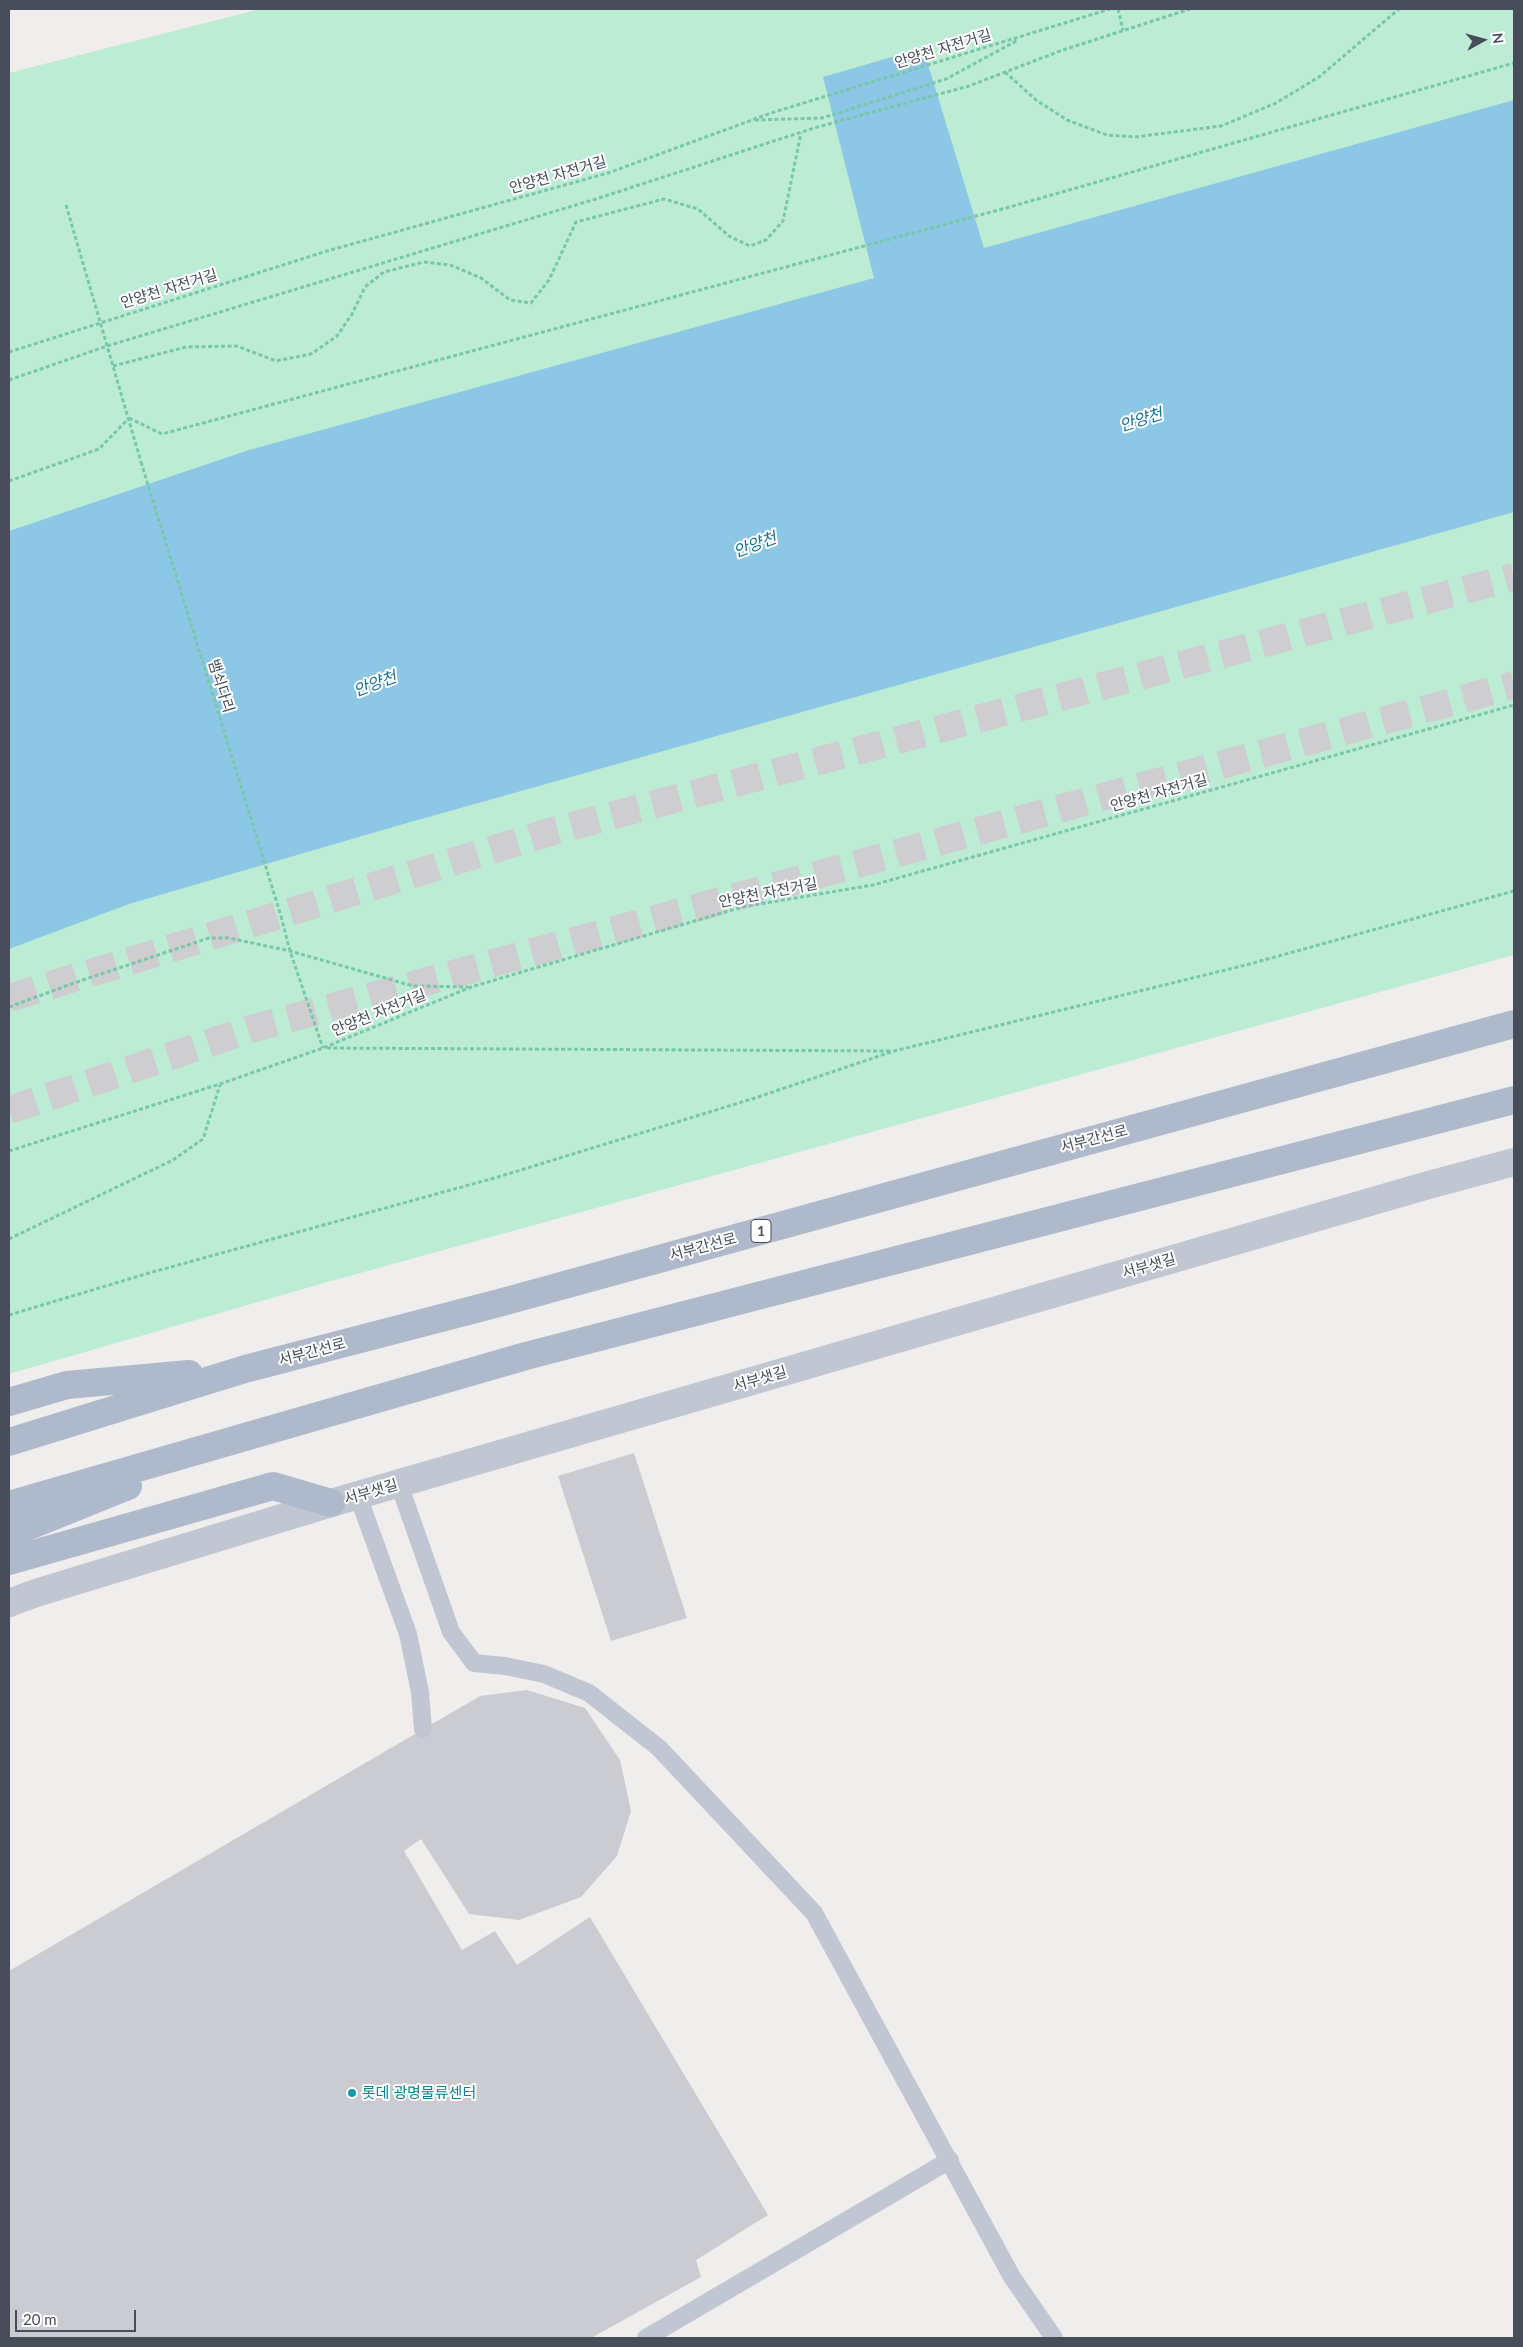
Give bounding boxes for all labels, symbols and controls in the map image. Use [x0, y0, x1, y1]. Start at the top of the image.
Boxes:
north arrow [1458, 15, 1508, 65]
street label: 안양천 자전거길 [892, 26, 994, 72]
text: N [1489, 32, 1507, 44]
street label: 안양천 자전거길 [507, 153, 609, 197]
street label: 안양천 자전거길 [118, 266, 220, 312]
water label: 안양천 [1117, 404, 1165, 436]
water label: 안양천 [731, 528, 779, 562]
street label: 뱀쇠다리 [204, 657, 238, 715]
water label: 안양천 [351, 667, 399, 701]
street label: 안양천 자전거길 [1108, 771, 1210, 815]
street label: 안양천 자전거길 [717, 875, 819, 911]
street label: 안양천 자전거길 [329, 986, 429, 1040]
street label: 서부간선로 [1058, 1121, 1130, 1157]
road number: 1 [751, 1220, 771, 1242]
street label: 서부간선로 [667, 1229, 739, 1265]
street label: 서부샛길 [1120, 1250, 1178, 1282]
street label: 서부간선로 [276, 1334, 348, 1370]
street label: 서부샛길 [731, 1363, 789, 1395]
street label: 서부샛길 [342, 1476, 400, 1508]
place label: 롯데 광명물류센터 [362, 2084, 476, 2102]
marker: 롯데 광명물류센터 [346, 2087, 358, 2099]
scale bar [18, 2300, 139, 2332]
text: 20 m [23, 2310, 57, 2328]

